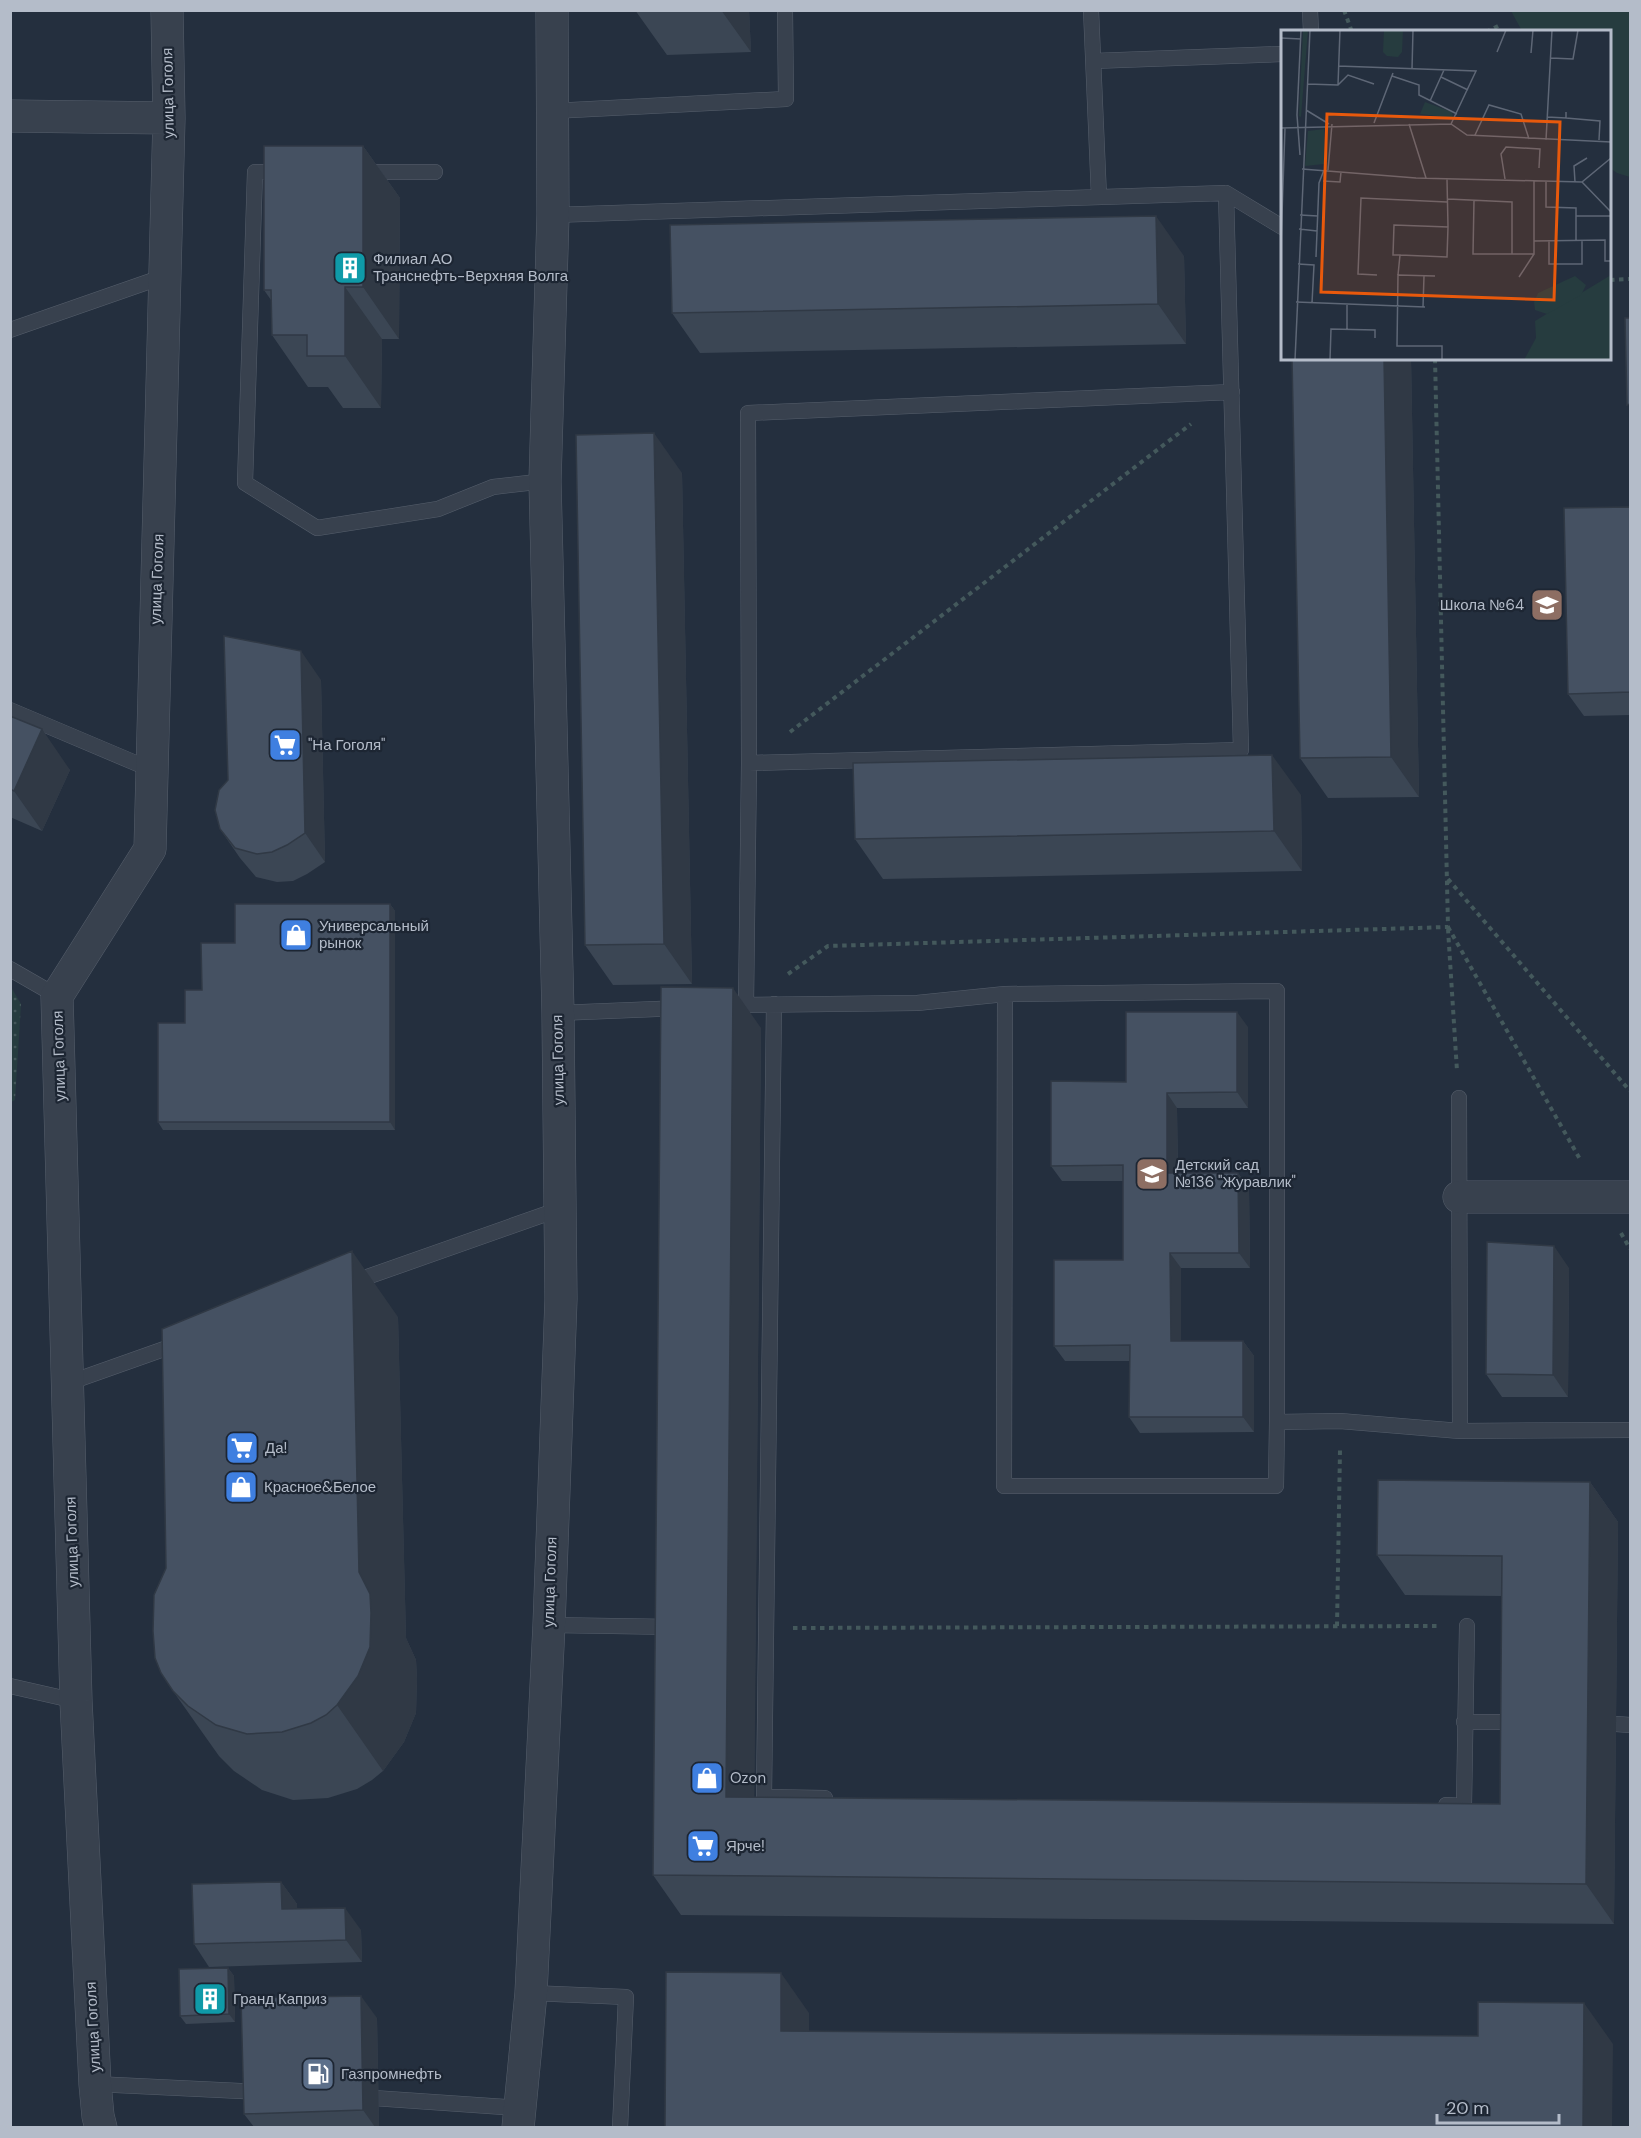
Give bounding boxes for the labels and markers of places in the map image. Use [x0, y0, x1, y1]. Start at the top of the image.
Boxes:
place label: Филиал АО Транснефть-Верхняя Волга [373, 249, 569, 286]
building icon: Филиал АО Транснефть-Верхняя Волга [332, 250, 368, 286]
school or university icon: Школа №64 [1529, 587, 1565, 623]
place label: Школа №64 [1440, 595, 1524, 615]
supermarket icon: "На Гоголя" [267, 727, 303, 763]
place label: "На Гоголя" [308, 735, 385, 755]
place label: Универсальный рынок [319, 916, 429, 953]
shop icon: Универсальный рынок [278, 917, 314, 953]
place label: Детский сад №136 "Журавлик" [1175, 1155, 1296, 1192]
school or university icon: Детский сад №136 "Журавлик" [1134, 1156, 1170, 1192]
supermarket icon: Да! [224, 1430, 260, 1466]
place label: Да! [265, 1438, 287, 1458]
shop icon: Красное&Белое [223, 1469, 259, 1505]
place label: Красное&Белое [264, 1477, 376, 1497]
shop icon: Ozon [689, 1760, 725, 1796]
place label: Ozon [730, 1768, 766, 1788]
supermarket icon: Ярче! [685, 1828, 721, 1864]
place label: Ярче! [726, 1836, 765, 1856]
building icon: Гранд Каприз [192, 1981, 228, 2017]
place label: Гранд Каприз [233, 1989, 327, 2009]
fuel station icon: Газпромнефть [300, 2056, 336, 2092]
place label: Газпромнефть [341, 2064, 442, 2084]

